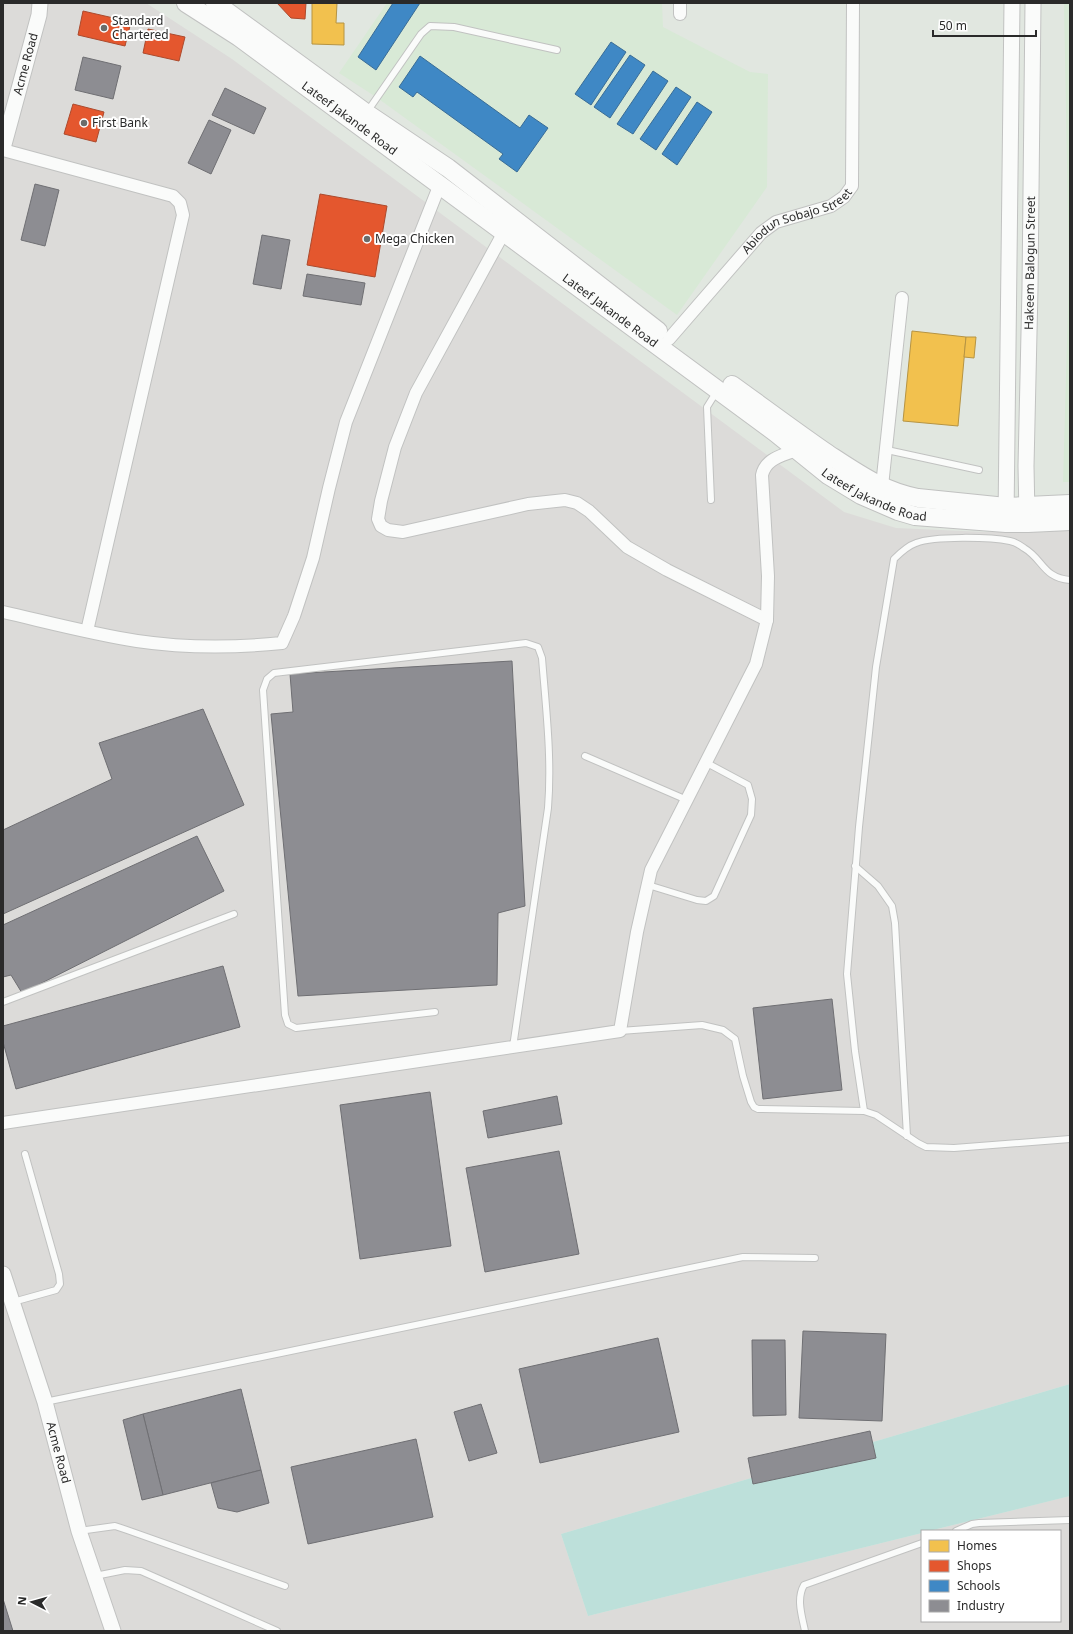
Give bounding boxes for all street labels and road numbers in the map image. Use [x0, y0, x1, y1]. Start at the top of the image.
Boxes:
street label: Acme Road [9, 31, 42, 97]
street label: Lateef Jakande Road [298, 77, 401, 159]
street label: Abiodun Sobajo Street [738, 184, 856, 257]
street label: Hakeem Balogun Street [1020, 195, 1039, 330]
street label: Lateef Jakande Road [559, 269, 662, 351]
street label: Lateef Jakande Road [818, 464, 927, 525]
street label: Acme Road [43, 1420, 75, 1485]

